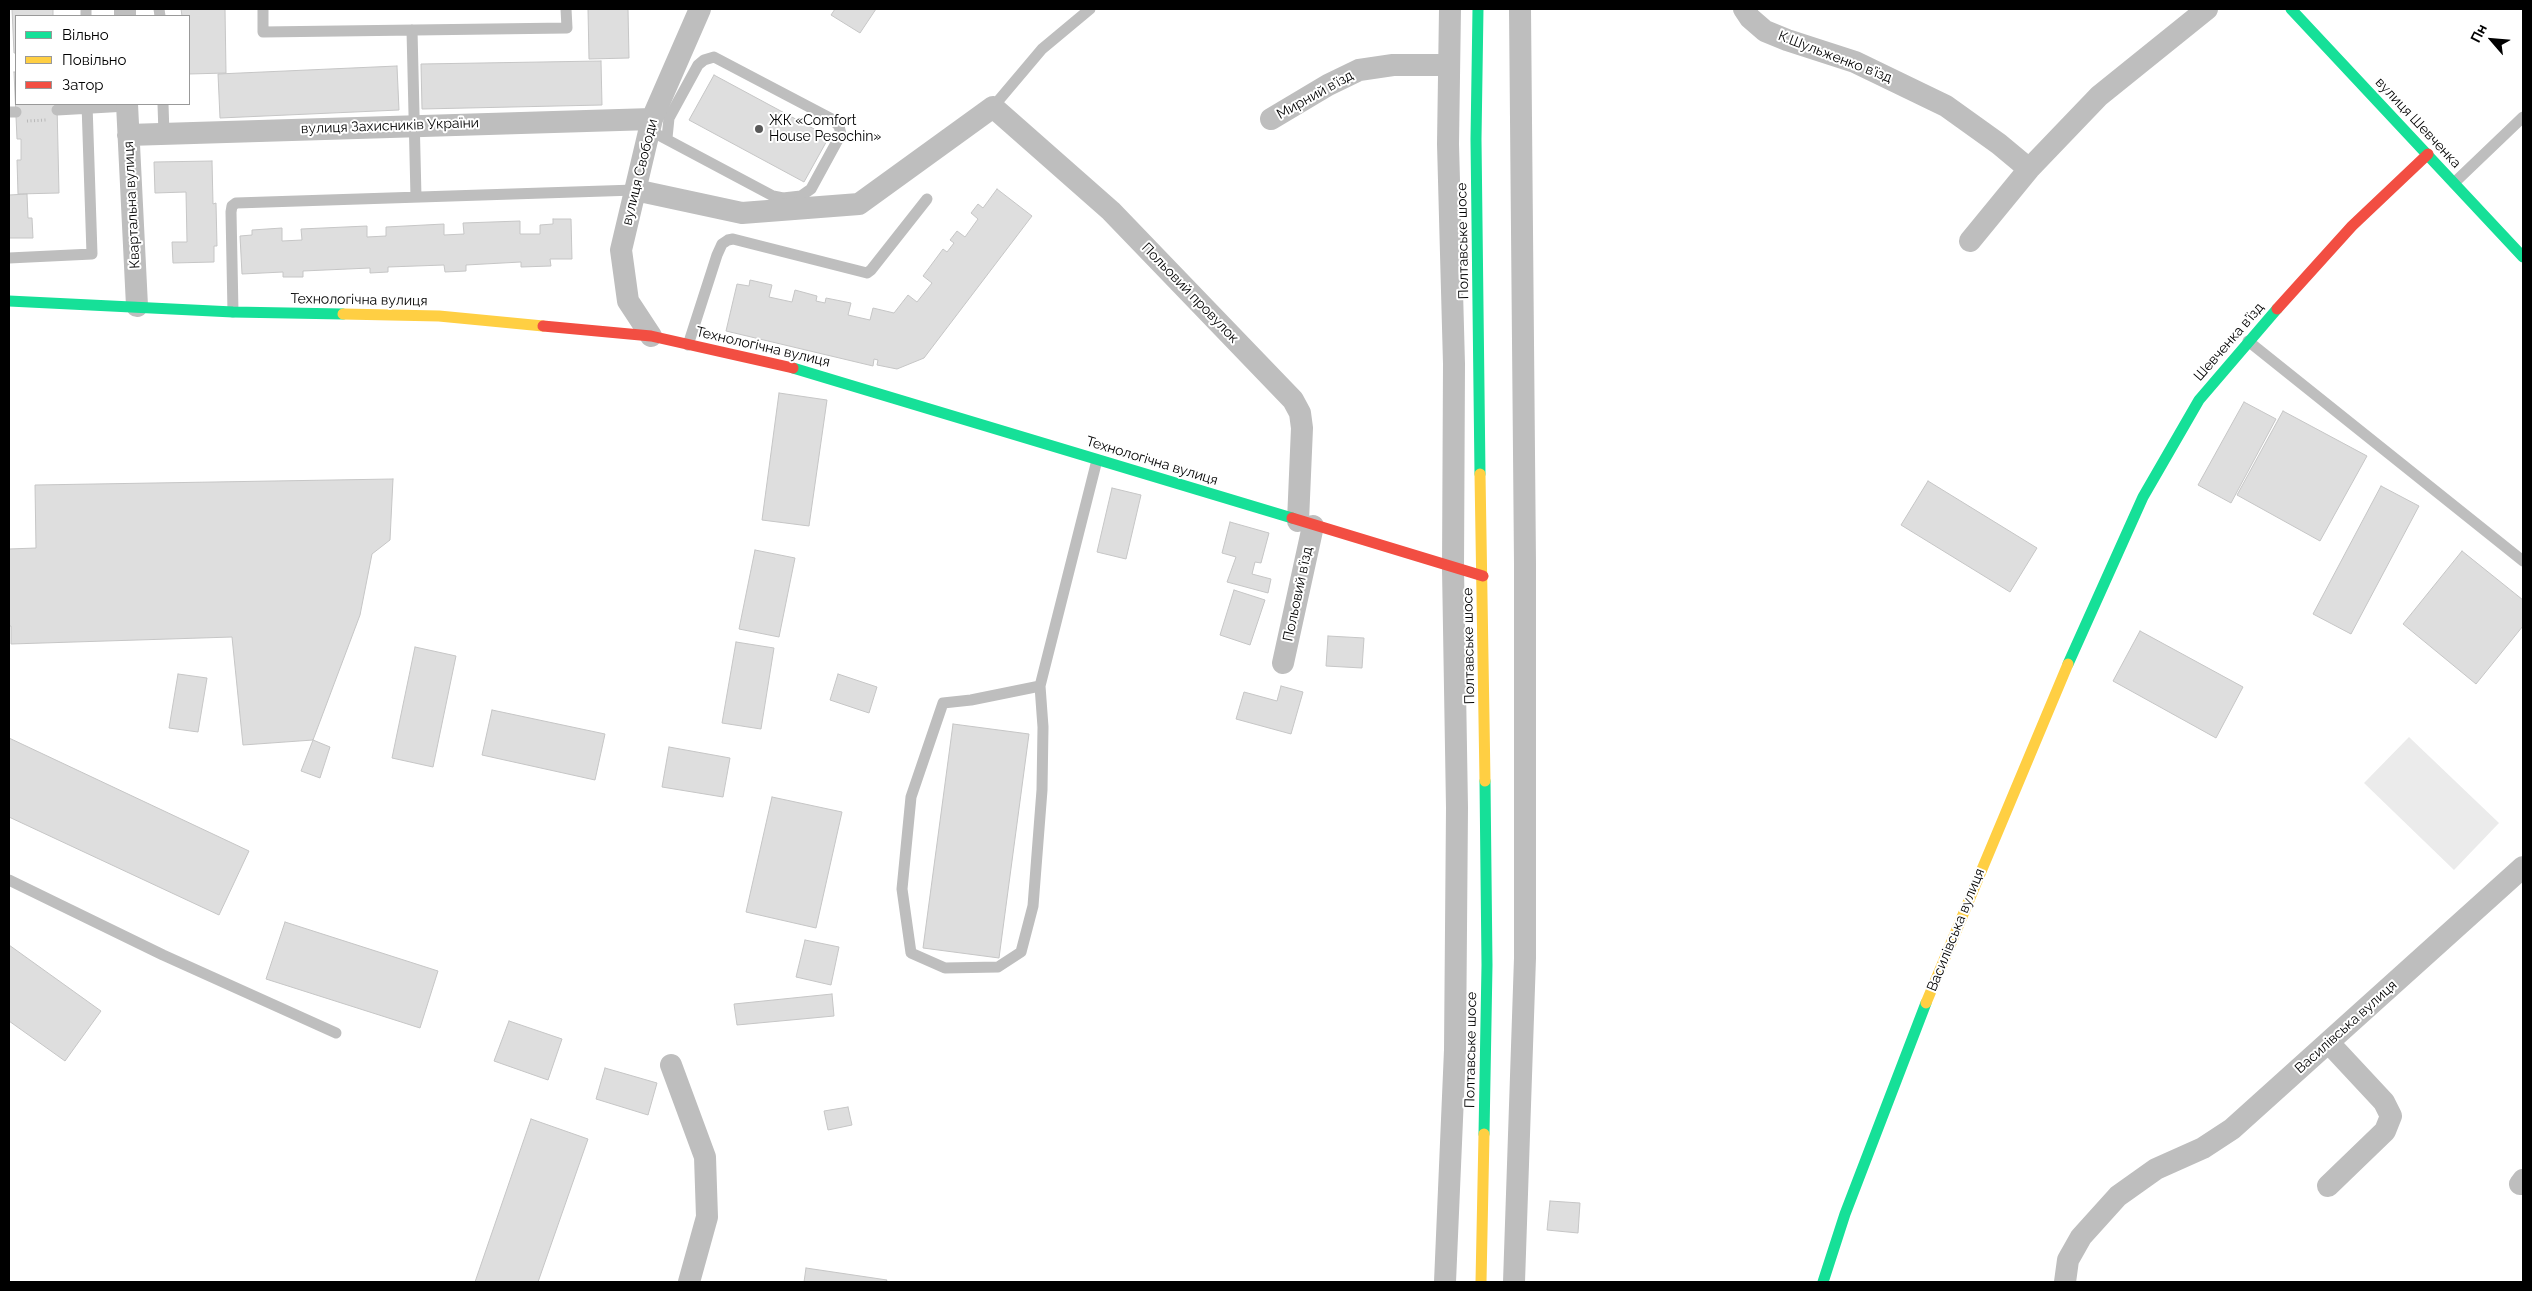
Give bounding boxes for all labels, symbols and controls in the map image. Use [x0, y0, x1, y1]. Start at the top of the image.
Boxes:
legend [15, 15, 190, 105]
north arrow [2467, 15, 2517, 65]
text: Пн [2467, 21, 2490, 45]
text: Вільно [62, 26, 109, 44]
street label: К.Шульженко в’їзд [1776, 28, 1894, 86]
text: Повільно [62, 51, 126, 69]
street label: Мирний в’їзд [1274, 67, 1356, 123]
street label: вулиця Шевченка [2372, 74, 2464, 172]
text: Затор [62, 76, 104, 94]
place label: ЖК «Comfort House Pesochin» [769, 113, 881, 146]
street label: вулиця Захисників України [301, 114, 479, 138]
street label: вулиця Свободи [619, 117, 661, 227]
marker: ЖК «Comfort House Pesochin» [753, 123, 765, 135]
street label: Квартальна вулиця [120, 141, 144, 269]
street label: Полтавське шосе [1454, 183, 1472, 299]
street label: Польовий провулок [1138, 239, 1242, 347]
street label: Технологічна вулиця [290, 290, 428, 310]
street label: Шевченка в’їзд [2190, 299, 2268, 385]
street label: Технологічна вулиця [694, 323, 832, 371]
street label: Технологічна вулиця [1084, 433, 1220, 489]
street label: Польовий в’їзд [1280, 545, 1316, 643]
street label: Полтавське шосе [1460, 588, 1478, 704]
street label: Василівська вулиця [1924, 866, 1988, 994]
street label: Василівська вулиця [2292, 977, 2400, 1077]
street label: Полтавське шосе [1462, 992, 1480, 1108]

